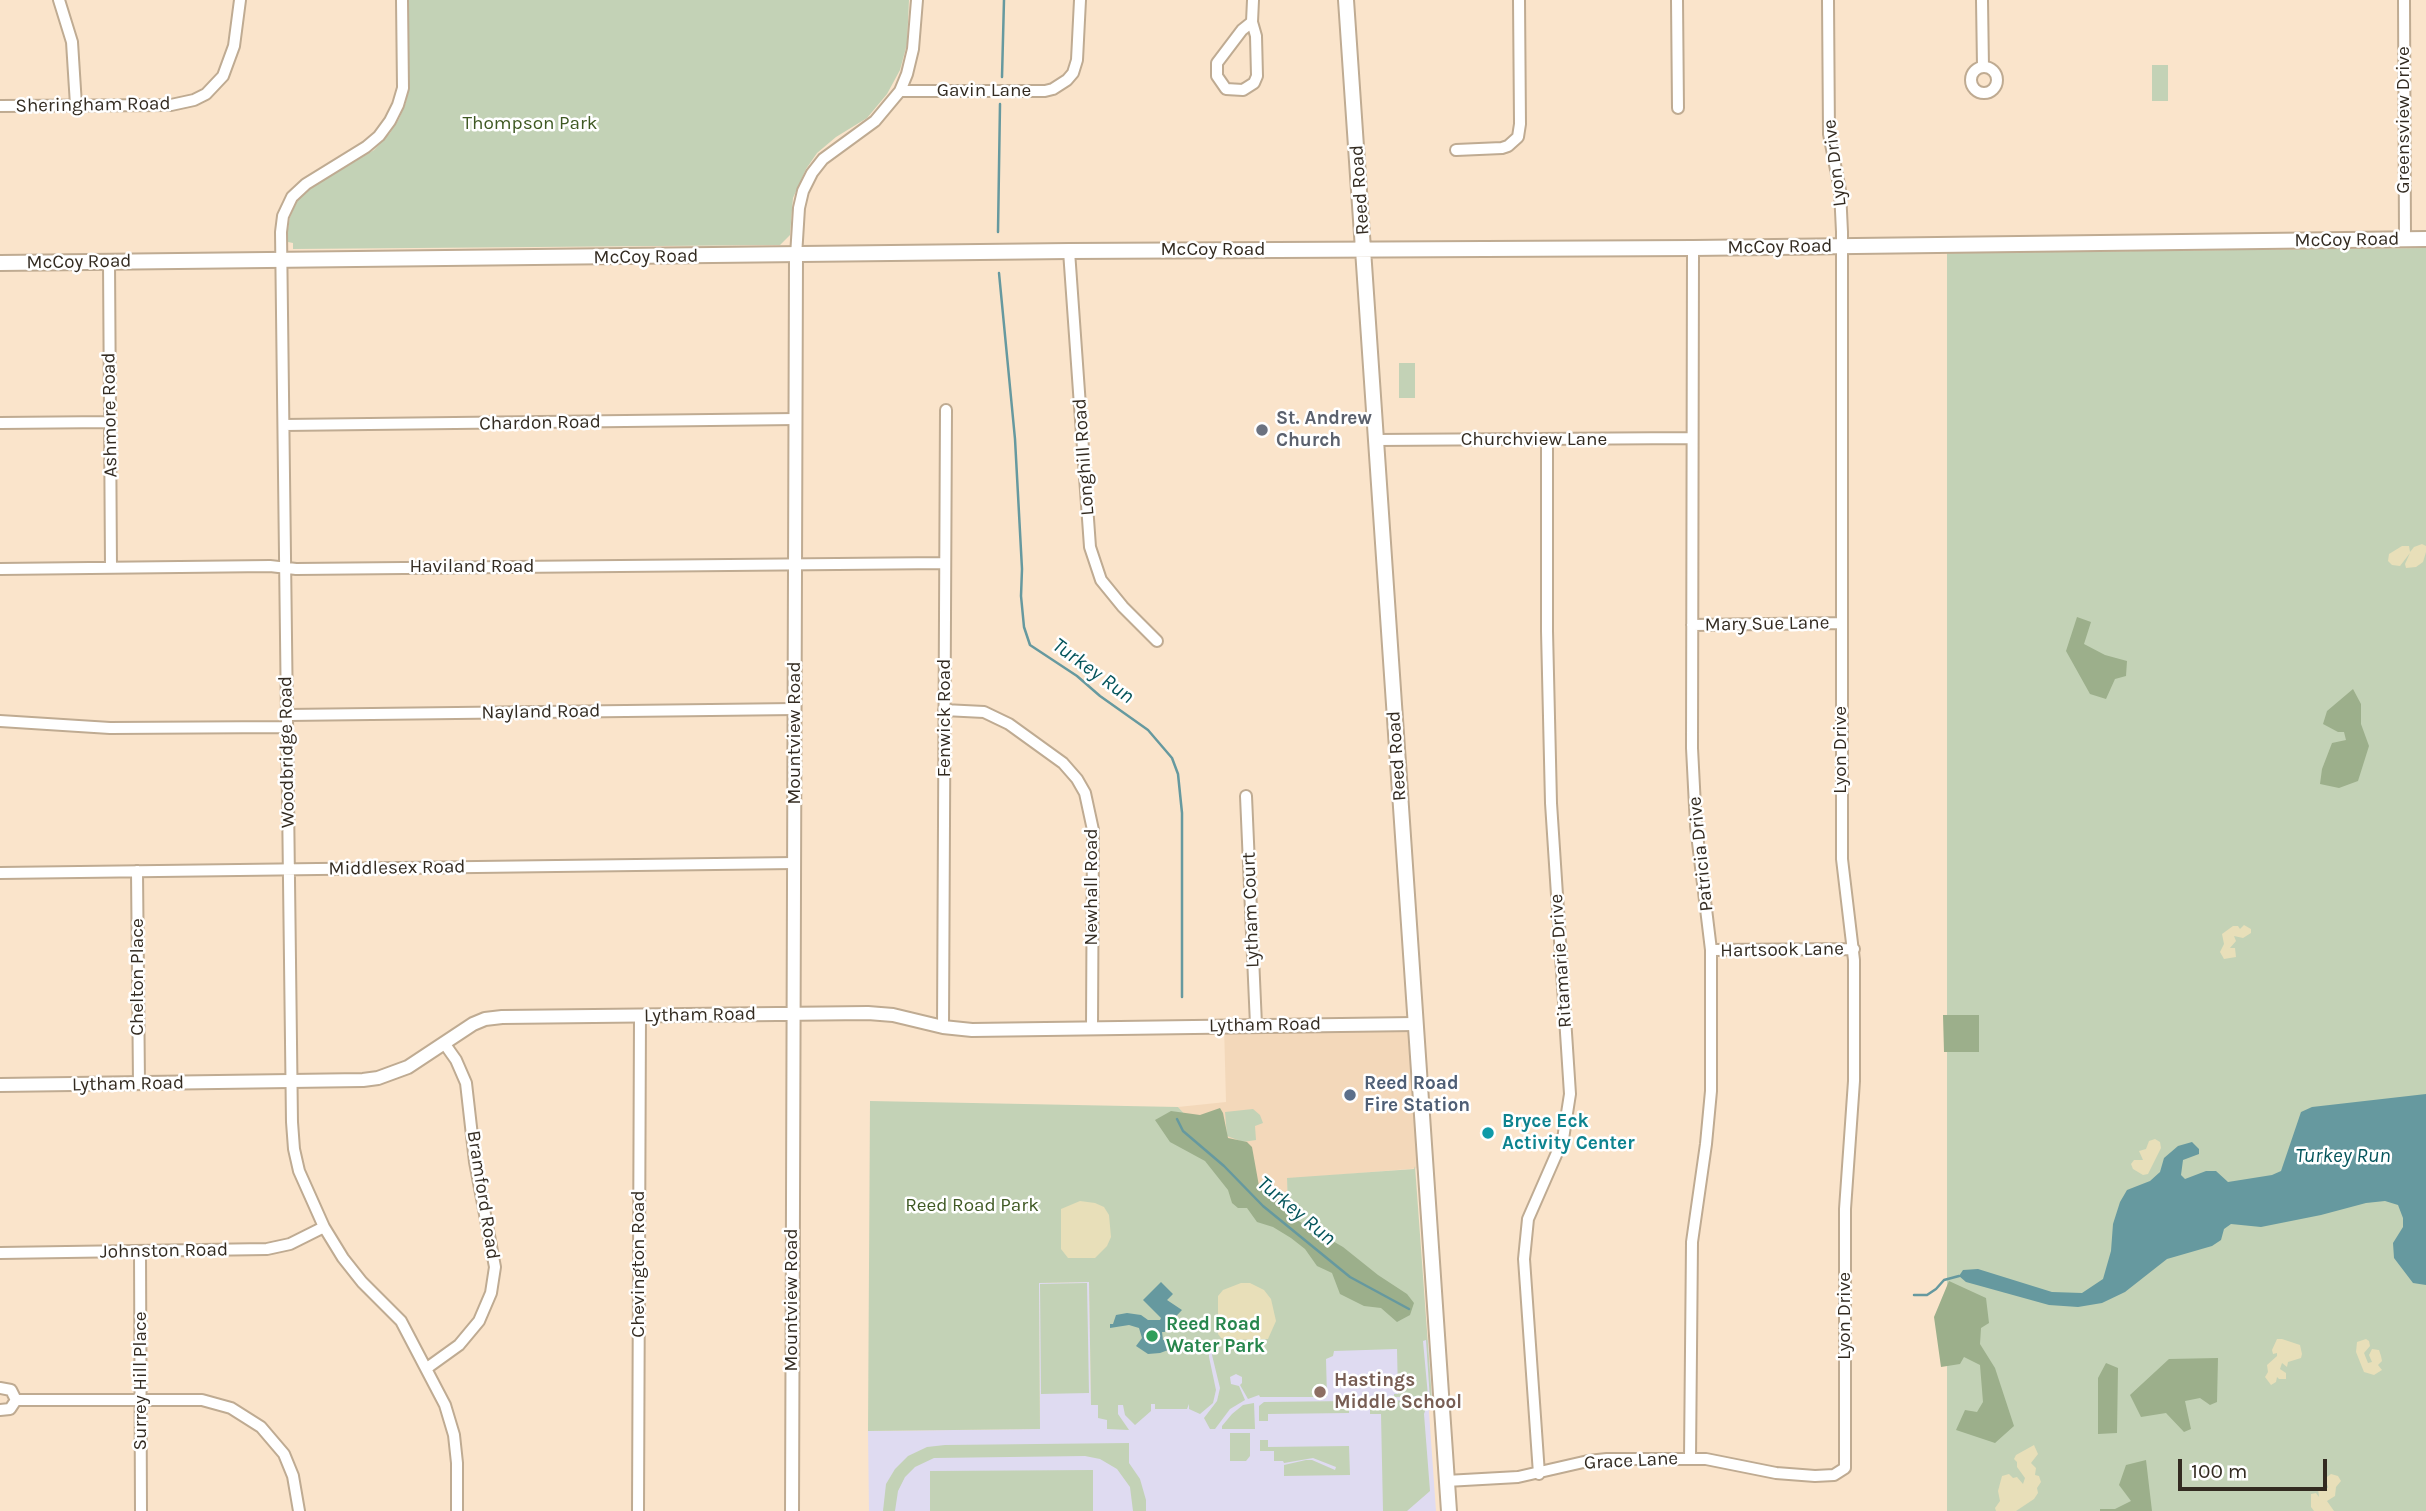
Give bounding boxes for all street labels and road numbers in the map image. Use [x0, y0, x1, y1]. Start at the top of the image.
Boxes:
street label: Greensview Drive [2393, 46, 2415, 194]
street label: Gavin Lane [937, 80, 1031, 102]
street label: Sheringham Road [15, 92, 171, 118]
street label: Lyon Drive [1818, 118, 1852, 208]
street label: Reed Road [1345, 144, 1375, 236]
street label: McCoy Road [2294, 228, 2400, 252]
street label: McCoy Road [1727, 235, 1833, 259]
street label: McCoy Road [1160, 239, 1266, 261]
street label: McCoy Road [593, 245, 699, 269]
street label: McCoy Road [26, 250, 132, 274]
street label: Ashmore Road [98, 352, 122, 478]
street label: Longhill Road [1069, 398, 1099, 516]
street label: Chardon Road [479, 411, 601, 435]
street label: Churchview Lane [1461, 429, 1607, 451]
street label: Haviland Road [409, 556, 535, 578]
street label: Mary Sue Lane [1705, 612, 1829, 636]
street label: Fenwick Road [934, 659, 956, 777]
street label: Mountview Road [784, 661, 806, 805]
street label: Woodbridge Road [274, 676, 300, 828]
street label: Nayland Road [481, 700, 601, 724]
street label: Lyon Drive [1830, 706, 1852, 794]
street label: Reed Road [1382, 710, 1412, 802]
street label: Patricia Drive [1684, 795, 1718, 913]
street label: Newhall Road [1081, 828, 1103, 946]
street label: Lytham Court [1238, 852, 1264, 968]
street label: Middlesex Road [328, 855, 466, 881]
street label: Ritamarie Drive [1545, 893, 1577, 1029]
street label: Chelton Place [127, 918, 149, 1036]
street label: Hartsook Lane [1720, 938, 1844, 962]
street label: Lytham Road [644, 1003, 756, 1027]
street label: Lytham Road [1209, 1013, 1321, 1037]
street label: Lytham Road [72, 1072, 184, 1096]
street label: Bramford Road [462, 1129, 504, 1261]
street label: Chevington Road [628, 1190, 650, 1338]
street label: Mountview Road [781, 1228, 803, 1372]
street label: Johnston Road [100, 1238, 228, 1264]
street label: Lyon Drive [1834, 1272, 1856, 1360]
street label: Surrey Hill Place [130, 1311, 152, 1451]
street label: Grace Lane [1583, 1447, 1679, 1475]

